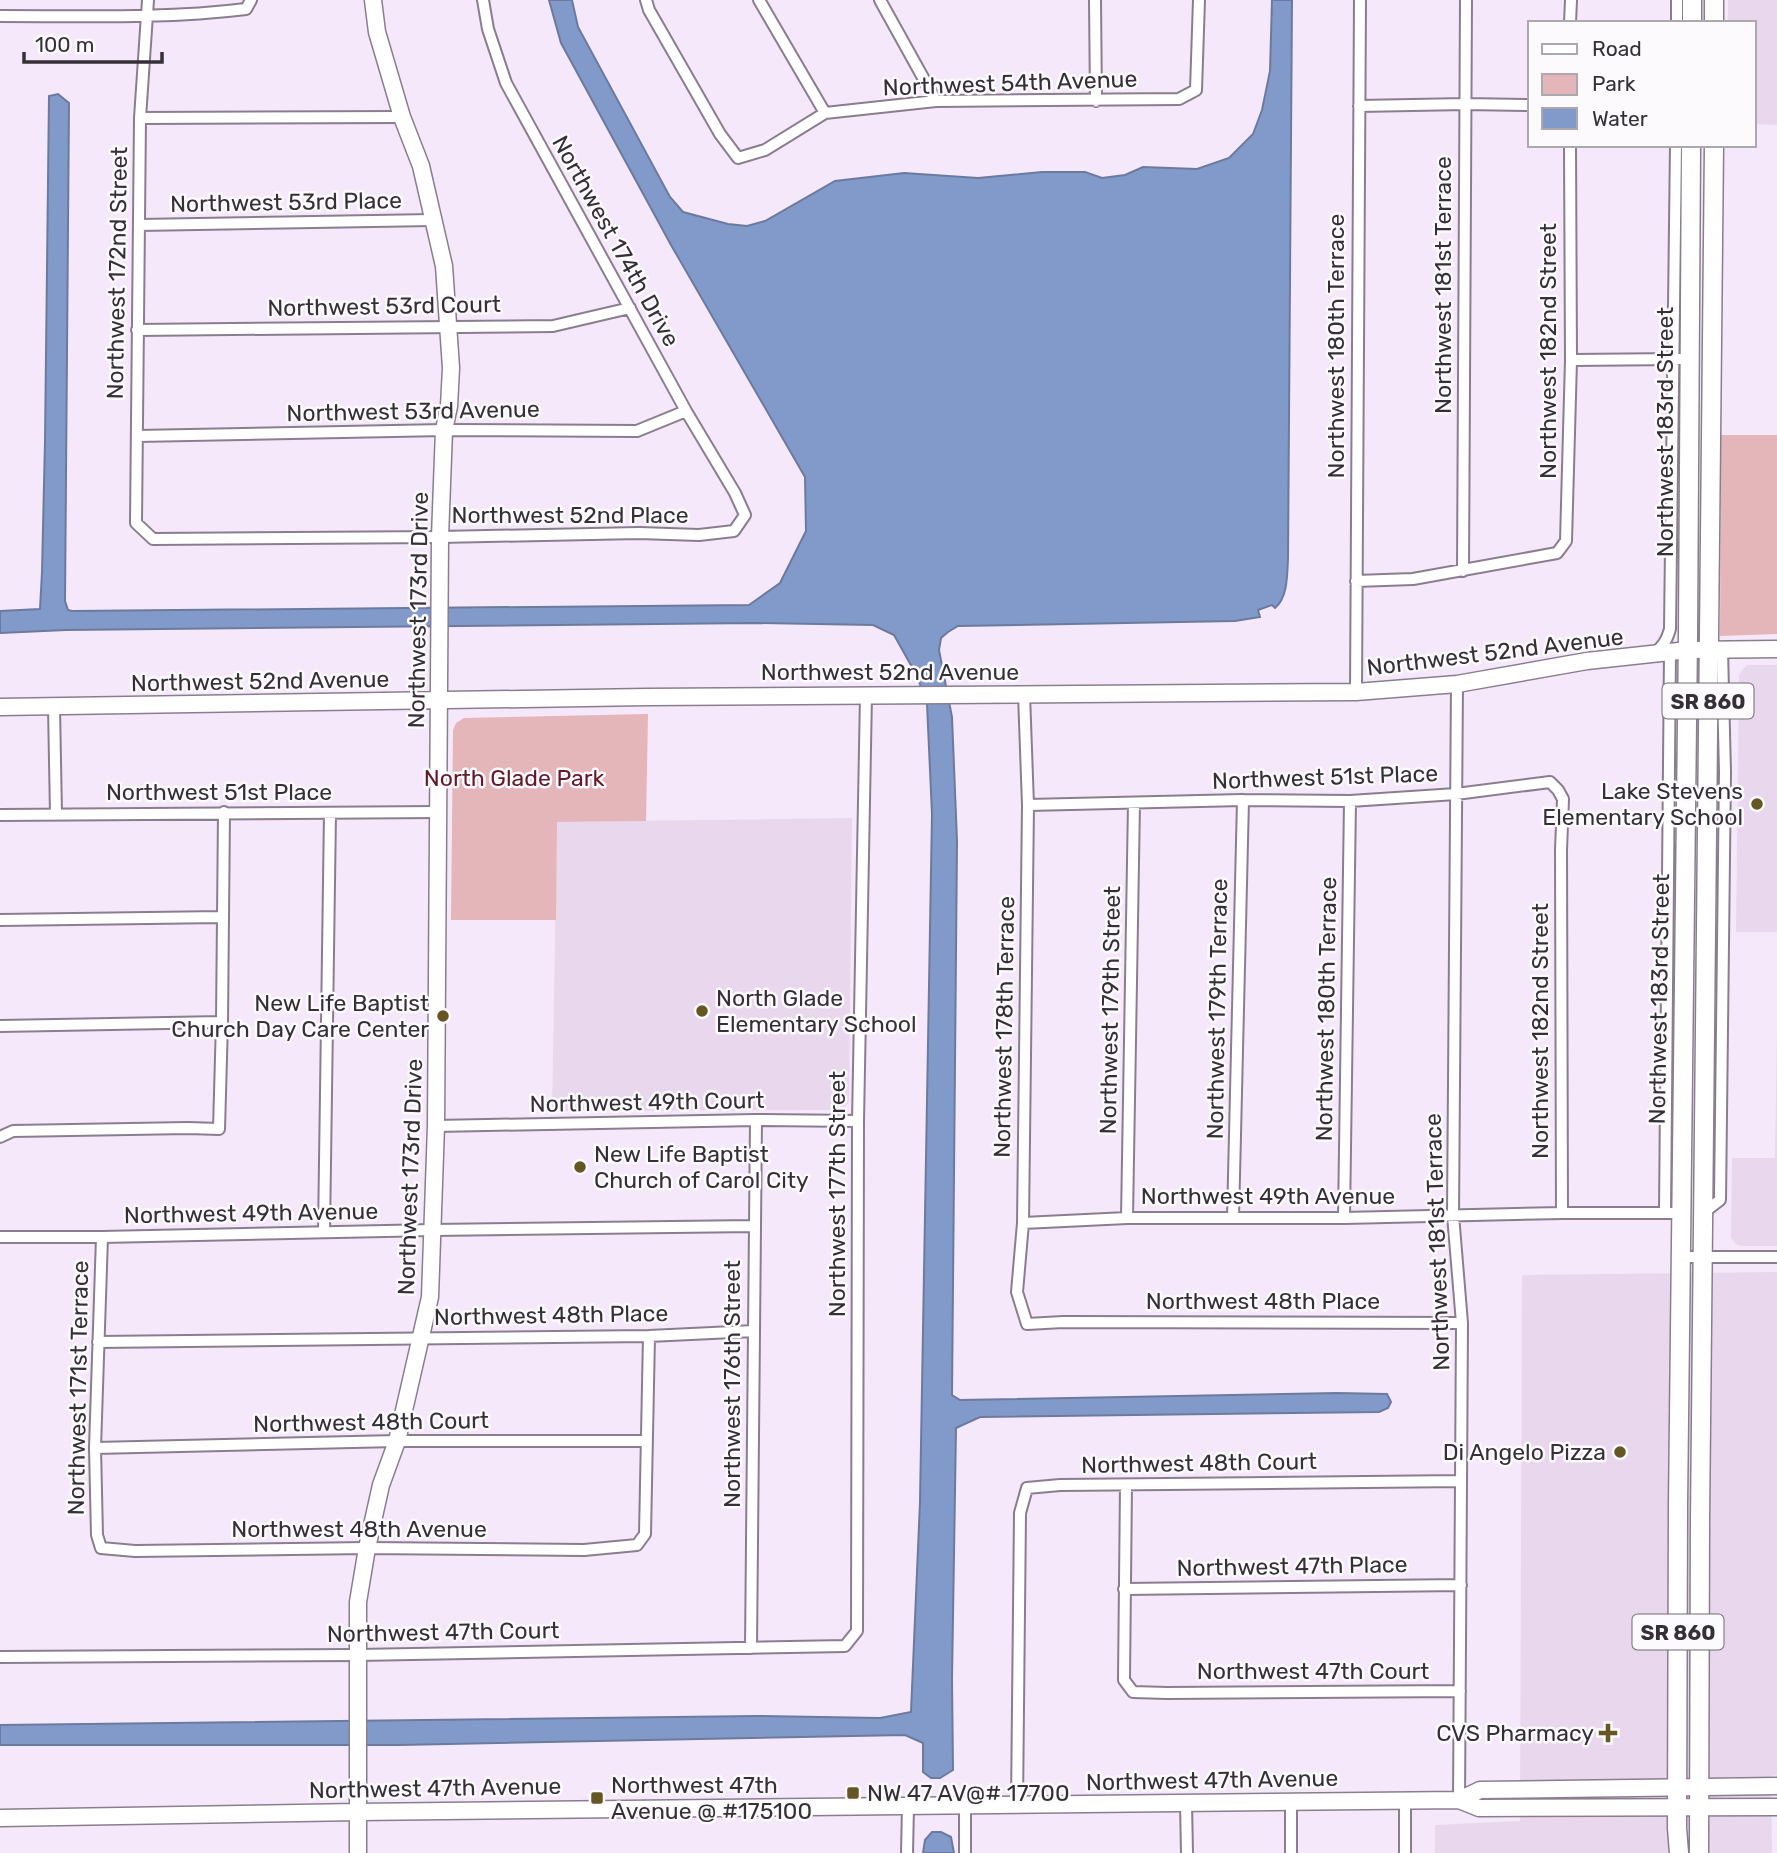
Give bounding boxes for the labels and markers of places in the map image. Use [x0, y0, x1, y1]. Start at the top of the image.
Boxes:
place label: Lake Stevens Elementary School [1542, 777, 1743, 831]
marker: Lake Stevens Elementary School [1749, 796, 1765, 812]
place label: North Glade Elementary School [716, 984, 917, 1038]
place label: New Life Baptist Church Day Care Center [171, 989, 429, 1043]
marker: North Glade Elementary School [694, 1003, 710, 1019]
marker: New Life Baptist Church Day Care Center [435, 1008, 451, 1024]
place label: New Life Baptist Church of Carol City [594, 1140, 809, 1194]
marker: New Life Baptist Church of Carol City [572, 1159, 588, 1175]
place label: Di Angelo Pizza [1443, 1438, 1606, 1466]
marker: Di Angelo Pizza [1612, 1444, 1628, 1460]
place label: CVS Pharmacy [1436, 1719, 1594, 1747]
marker: CVS Pharmacy [1600, 1725, 1616, 1741]
place label: Northwest 47th Avenue @ #175100 [611, 1771, 812, 1825]
place label: NW 47 AV@# 17700 [867, 1779, 1070, 1807]
marker: NW 47 AV@# 17700 [845, 1785, 861, 1801]
marker: Northwest 47th Avenue @ #175100 [589, 1790, 605, 1806]

